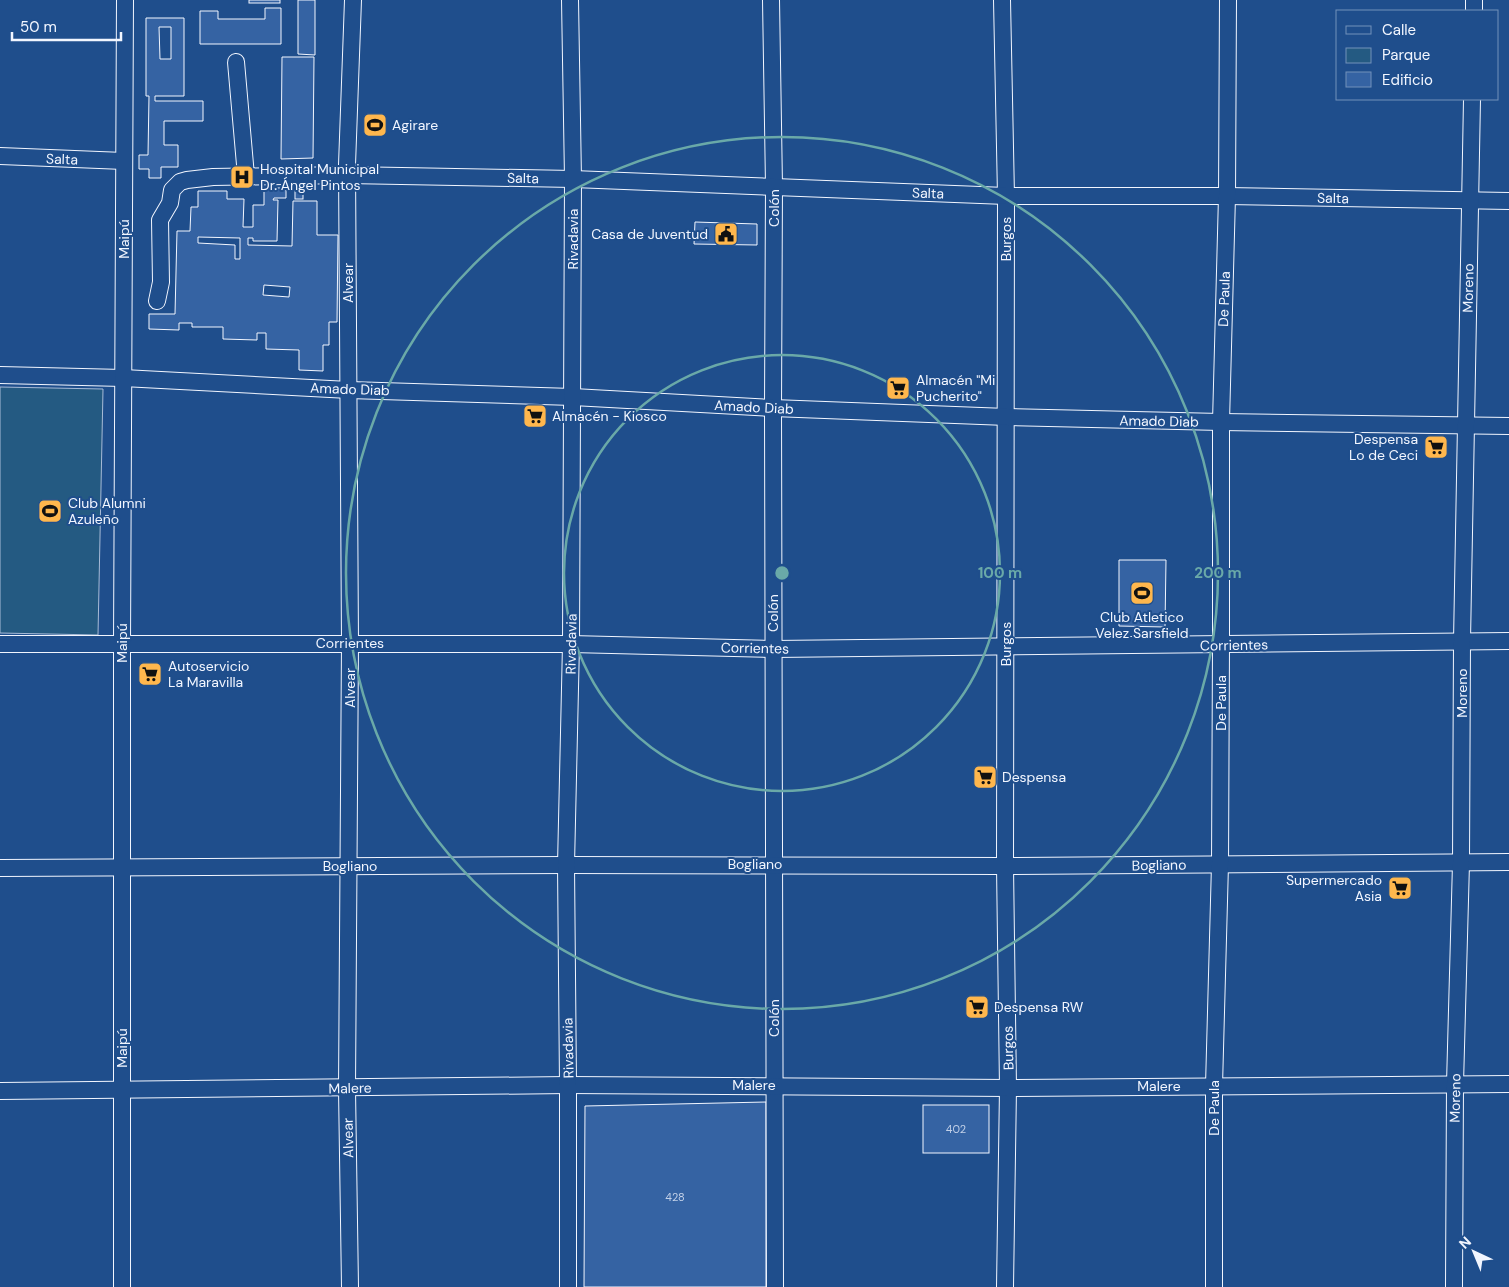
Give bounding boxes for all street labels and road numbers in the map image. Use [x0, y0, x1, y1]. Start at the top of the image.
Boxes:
street label: Salta [46, 149, 78, 169]
street label: Salta [507, 169, 539, 187]
street label: Salta [912, 183, 944, 203]
street label: Colón [765, 189, 783, 227]
street label: Salta [1317, 189, 1349, 207]
street label: Rivadavia [564, 209, 582, 269]
street label: Burgos [997, 217, 1015, 261]
street label: Maipú [115, 219, 133, 259]
street label: Alvear [339, 263, 357, 303]
street label: Moreno [1459, 263, 1477, 313]
street label: De Paula [1214, 271, 1234, 327]
street label: Amado Diab [310, 379, 390, 399]
street label: Amado Diab [714, 396, 794, 418]
street label: Amado Diab [1119, 411, 1199, 431]
street label: Colón [764, 594, 782, 632]
street label: Rivadavia [561, 613, 581, 675]
street label: Burgos [997, 622, 1015, 666]
street label: Maipú [113, 623, 131, 663]
street label: Corrientes [316, 634, 384, 652]
street label: Corrientes [1200, 635, 1268, 655]
street label: Corrientes [721, 638, 789, 658]
street label: Alvear [341, 668, 359, 708]
street label: Moreno [1453, 668, 1471, 718]
street label: De Paula [1212, 675, 1230, 731]
street label: Bogliano [728, 855, 782, 873]
street label: Bogliano [1131, 856, 1187, 874]
street label: Bogliano [323, 857, 377, 875]
street label: Colón [765, 999, 783, 1037]
street label: Rivadavia [558, 1017, 578, 1079]
street label: Burgos [999, 1026, 1017, 1070]
street label: Maipú [113, 1028, 131, 1068]
street label: Moreno [1446, 1073, 1464, 1123]
street label: Malere [732, 1076, 776, 1094]
street label: Malere [1137, 1077, 1181, 1095]
street label: Malere [328, 1079, 372, 1097]
street label: De Paula [1205, 1080, 1223, 1136]
street label: Alvear [339, 1118, 357, 1158]

